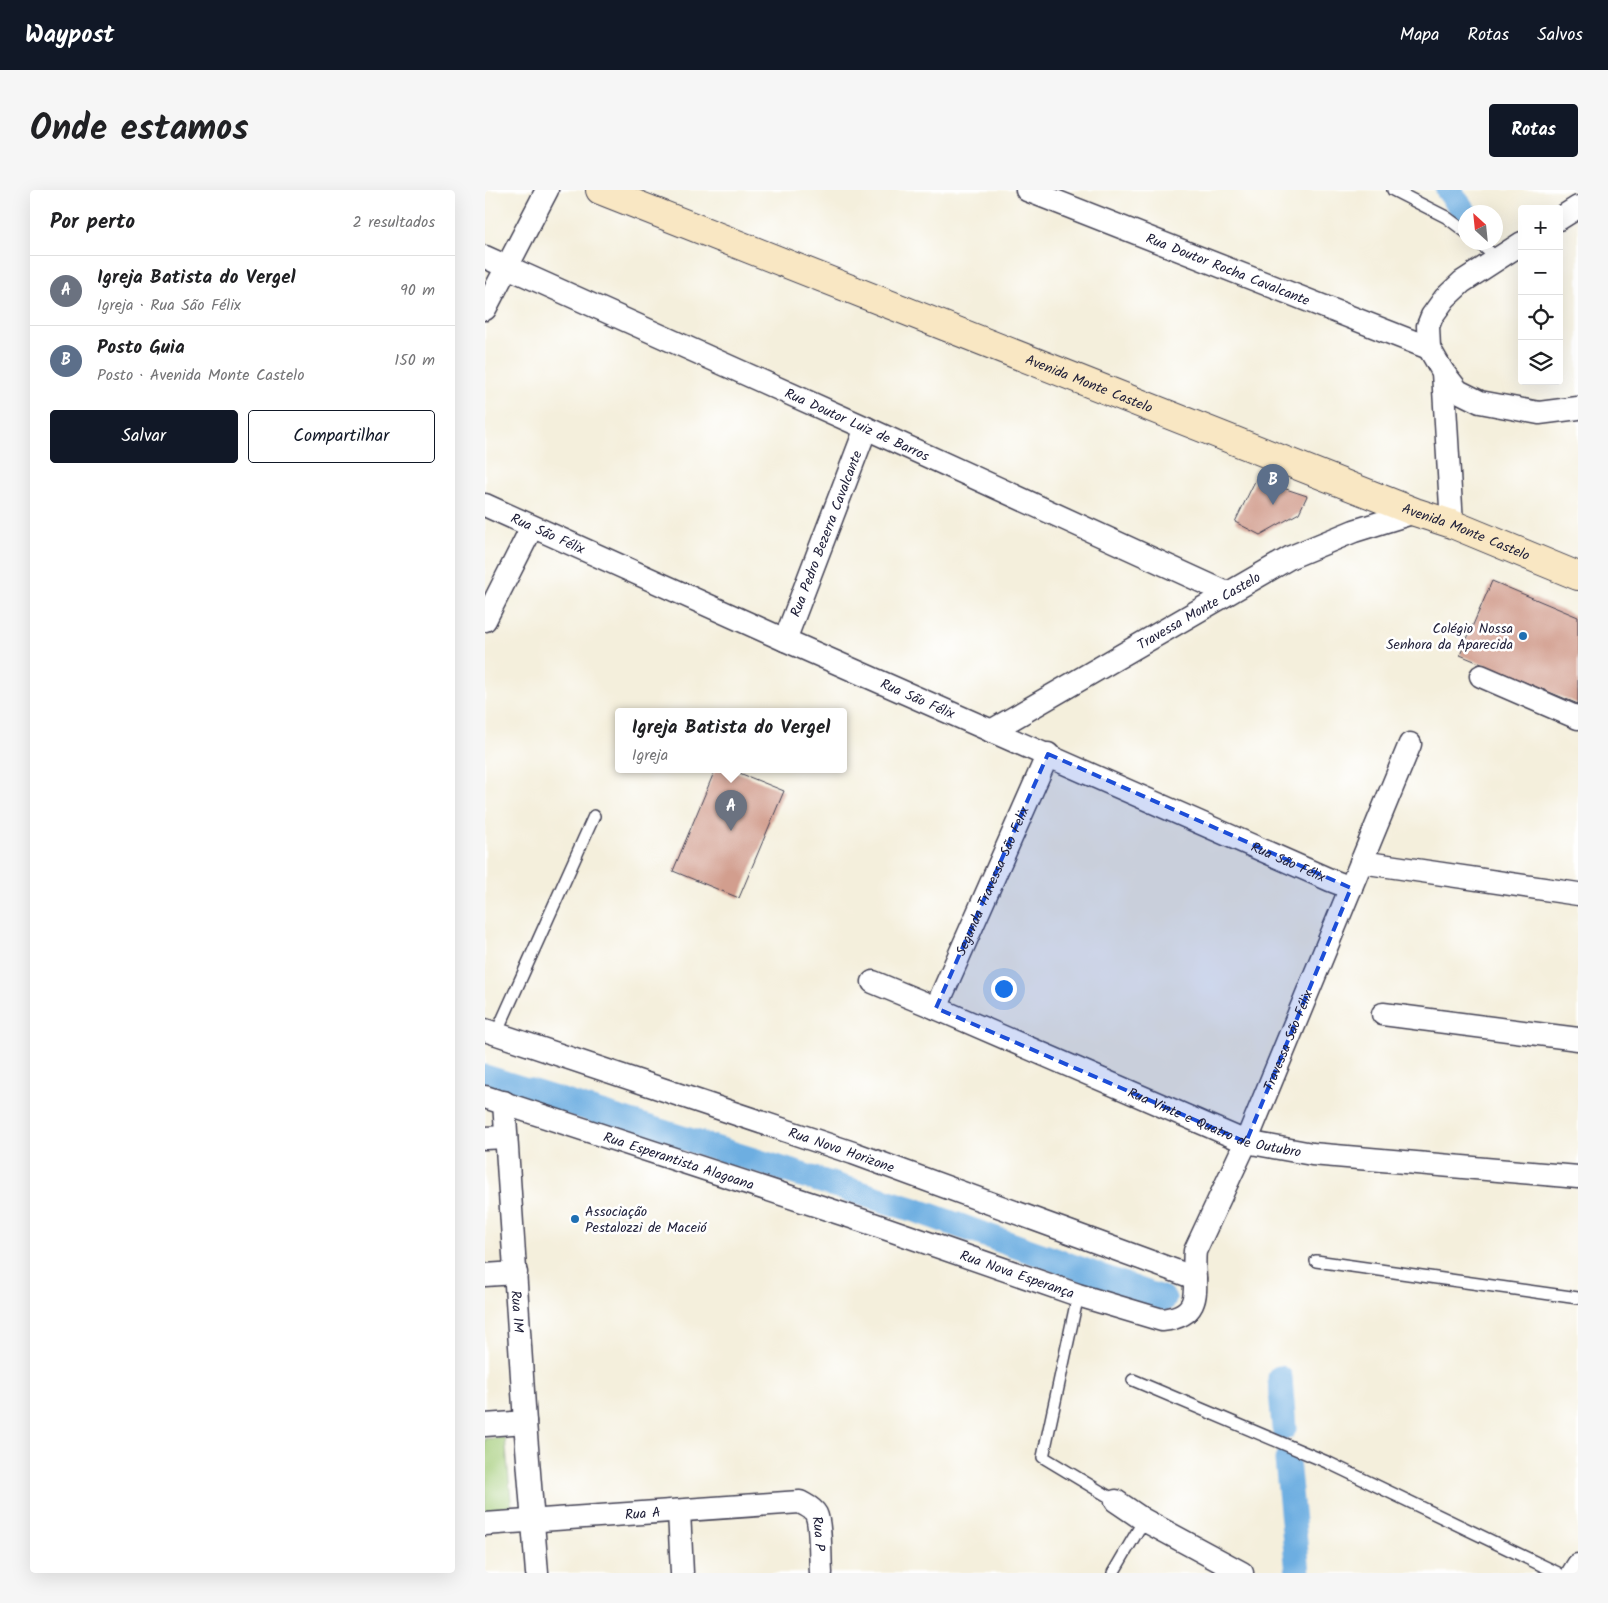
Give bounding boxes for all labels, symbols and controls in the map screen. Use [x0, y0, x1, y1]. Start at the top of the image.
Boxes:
text: Waypost [25, 16, 114, 55]
text: Mapa [1400, 21, 1439, 50]
text: Rotas [1467, 21, 1509, 50]
text: Salvos [1537, 21, 1583, 50]
text: Onde estamos [30, 102, 249, 158]
button: Rotas [1489, 104, 1578, 157]
north arrow [1458, 205, 1503, 250]
map controls [1518, 205, 1563, 385]
button: + [1518, 205, 1563, 250]
text: Por perto [50, 206, 135, 239]
text: 2 resultados [353, 210, 435, 235]
street label: Rua Doutor Rocha Cavalcante [1142, 228, 1314, 312]
button: − [1518, 250, 1563, 295]
text: Igreja Batista do Vergel [97, 263, 296, 293]
text: A [61, 278, 71, 303]
text: 90 m [400, 278, 435, 303]
text: Igreja · Rua São Félix [97, 293, 241, 318]
button: locate [1518, 295, 1563, 340]
text: Posto Guia [97, 333, 185, 363]
button: layers [1518, 340, 1563, 385]
text: B [61, 348, 71, 373]
text: 150 m [394, 348, 435, 373]
street label: Avenida Monte Castelo [1022, 349, 1156, 419]
text: Posto · Avenida Monte Castelo [97, 363, 304, 388]
street label: Rua Doutor Luiz de Barros [781, 383, 933, 468]
button: Salvar [50, 410, 238, 463]
button: Compartilhar [248, 410, 435, 463]
street label: Rua Pedro Bezerra Cavalcante [785, 447, 869, 620]
pin: B [1257, 464, 1289, 505]
street label: Avenida Monte Castelo [1398, 498, 1533, 567]
street label: Rua São Félix [507, 508, 589, 561]
street label: Travessa Monte Castelo [1133, 567, 1265, 656]
place label: Colégio Nossa Senhora da Aparecida [1386, 618, 1513, 656]
marker: Colégio Nossa Senhora da Aparecida [1517, 630, 1529, 642]
street label: Rua São Félix [877, 673, 959, 726]
popup [615, 708, 847, 773]
text: Igreja Batista do Vergel [632, 713, 830, 743]
text: Igreja [632, 743, 668, 768]
pin: A [715, 790, 747, 831]
street label: Segunda Travessa São Felix [950, 802, 1036, 959]
street label: Rua São Félix [1247, 837, 1330, 889]
your location [991, 976, 1017, 1002]
street label: Travessa São Félix [1258, 986, 1320, 1095]
street label: Rua Vinte e Quatro de Outubro [1124, 1082, 1303, 1164]
street label: Rua Novo Horizone [785, 1122, 898, 1179]
street label: Rua Esperantista Alagoana [600, 1126, 757, 1196]
place label: Associação Pestalozzi de Maceió [585, 1201, 707, 1239]
marker: Associação Pestalozzi de Maceió [569, 1213, 581, 1225]
street label: Rua Nova Esperança [957, 1245, 1077, 1305]
street label: Rua 1M [504, 1290, 529, 1334]
street label: Rua A [624, 1502, 661, 1526]
street label: Rua P [805, 1514, 830, 1552]

